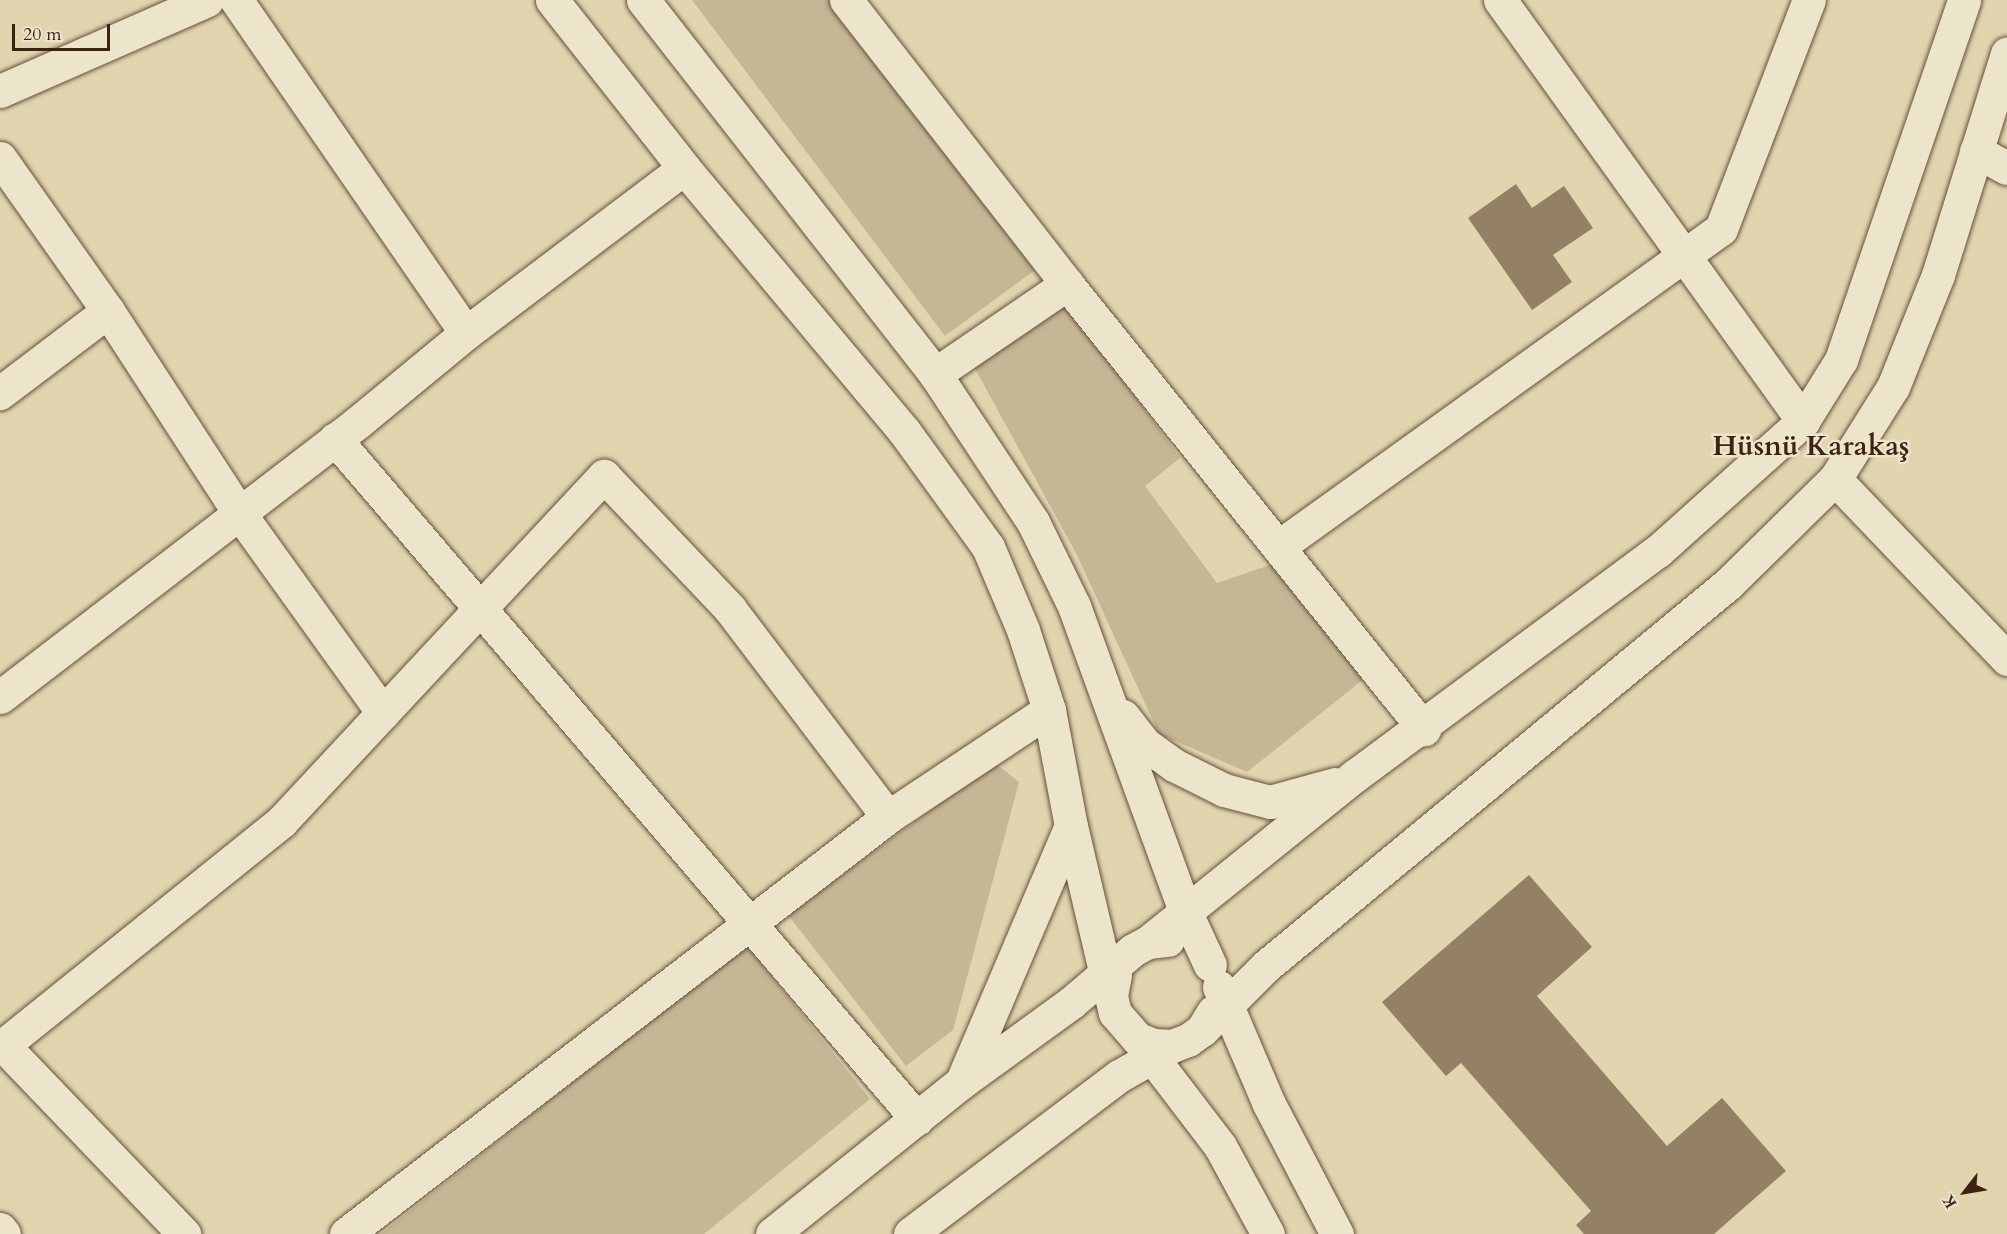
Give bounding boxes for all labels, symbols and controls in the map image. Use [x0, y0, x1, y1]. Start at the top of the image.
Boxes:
scale bar [15, 12, 112, 50]
text: 20 m [23, 22, 62, 47]
district label: Hüsnü Karakaş [1713, 429, 1909, 463]
north arrow [1935, 1162, 1995, 1222]
text: K [1937, 1190, 1962, 1212]

